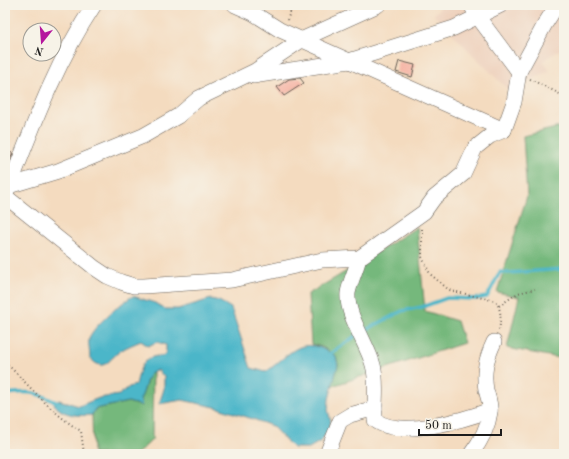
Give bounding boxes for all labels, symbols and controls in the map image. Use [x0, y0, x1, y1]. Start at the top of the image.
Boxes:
north arrow [22, 22, 62, 62]
text: N [33, 43, 45, 57]
scale bar [419, 411, 501, 437]
text: 50 m [425, 419, 452, 432]

